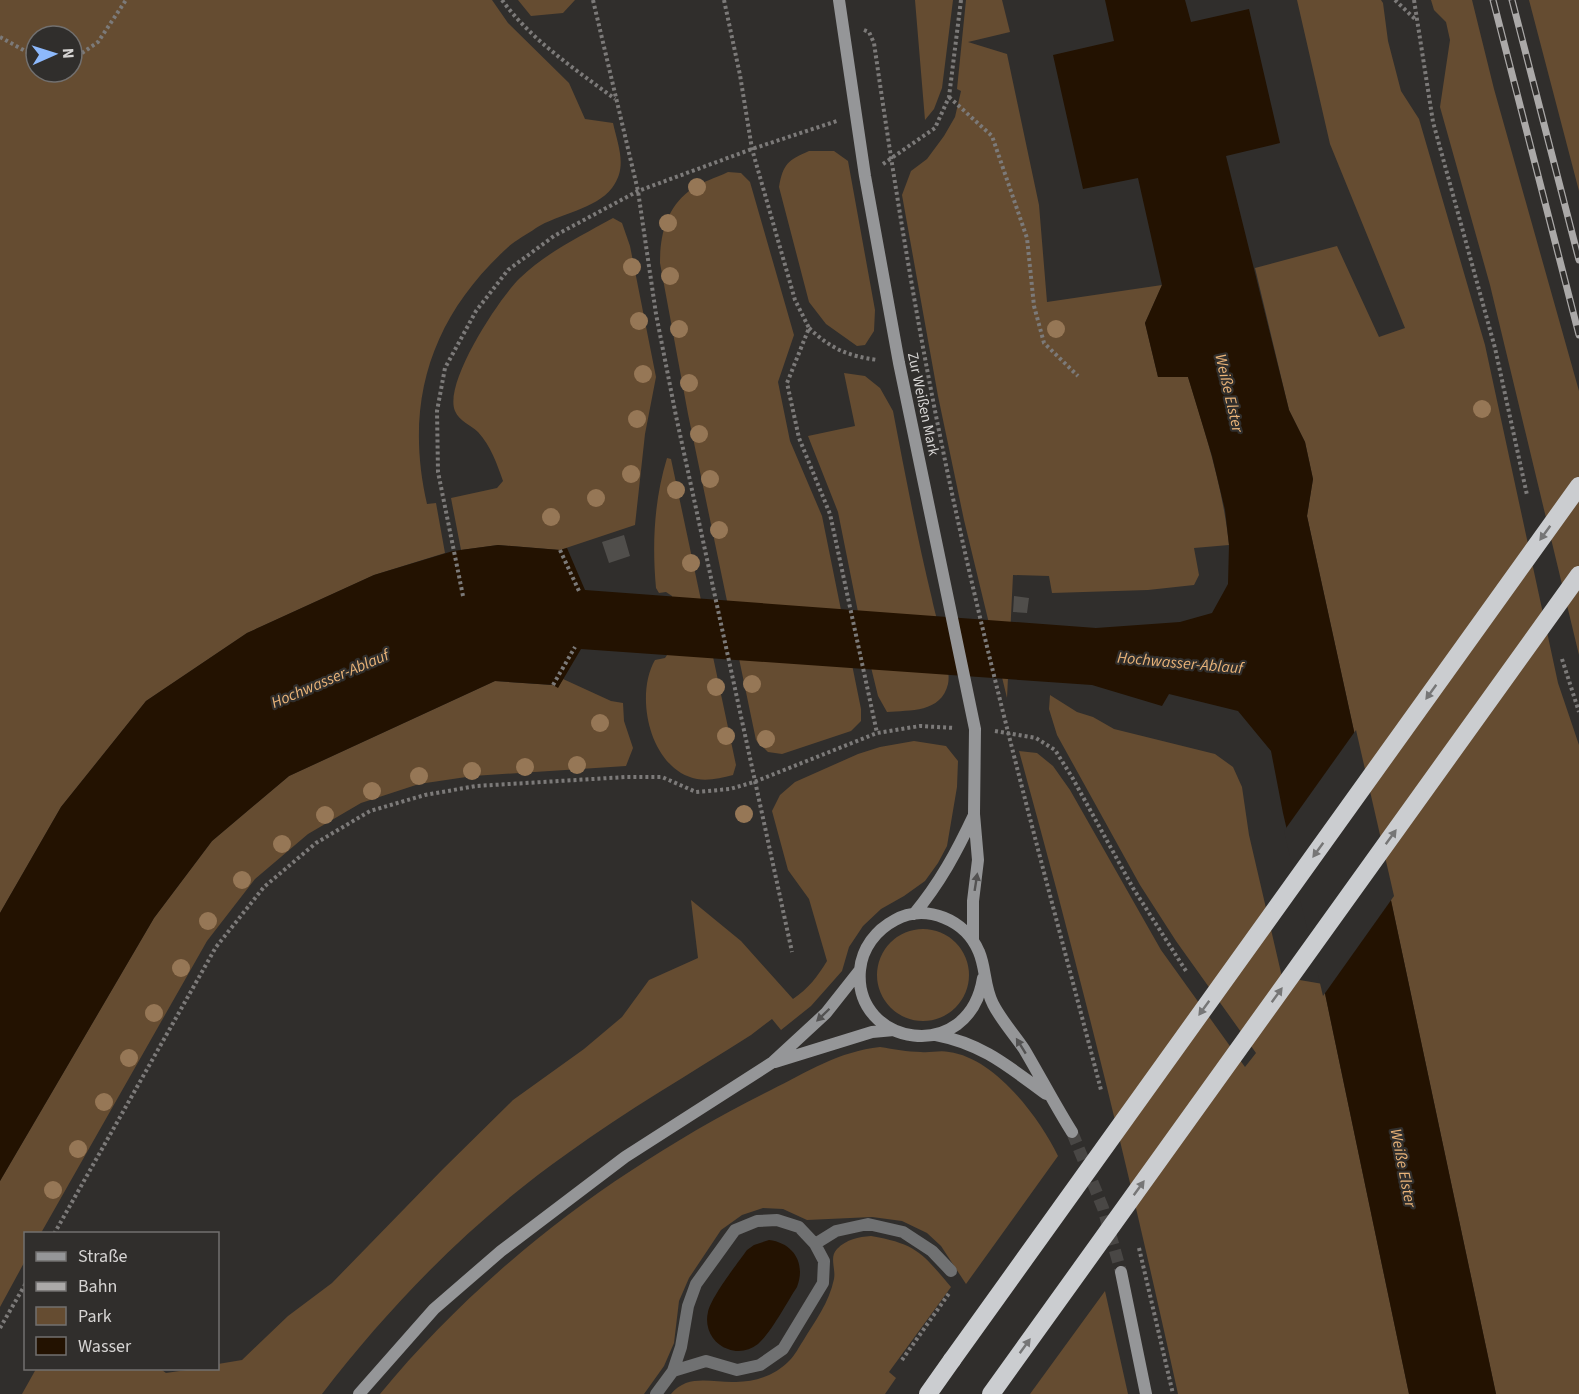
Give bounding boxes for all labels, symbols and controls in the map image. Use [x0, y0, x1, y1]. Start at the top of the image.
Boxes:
north arrow [24, 24, 84, 84]
text: N [57, 47, 79, 59]
street label: Zur Weißen Mark [902, 350, 944, 458]
water label: Weiße Elster [1209, 352, 1249, 436]
one-way arrow [1539, 525, 1551, 541]
water label: Hochwasser-Ablauf [268, 643, 395, 714]
water label: Hochwasser-Ablauf [1116, 647, 1246, 680]
one-way arrow [1425, 683, 1437, 699]
one-way arrow [1385, 829, 1397, 845]
one-way arrow [1312, 842, 1324, 857]
one-way arrow [971, 873, 980, 892]
one-way arrow [1271, 988, 1283, 1004]
one-way arrow [1198, 1000, 1210, 1016]
one-way arrow [816, 1008, 831, 1022]
one-way arrow [1016, 1038, 1027, 1054]
water label: Weiße Elster [1385, 1127, 1422, 1211]
one-way arrow [1133, 1180, 1145, 1196]
legend [24, 1232, 219, 1370]
text: Straße [78, 1244, 128, 1269]
text: Bahn [78, 1274, 117, 1299]
text: Park [78, 1304, 112, 1329]
text: Wasser [78, 1334, 132, 1359]
one-way arrow [1019, 1339, 1031, 1354]

